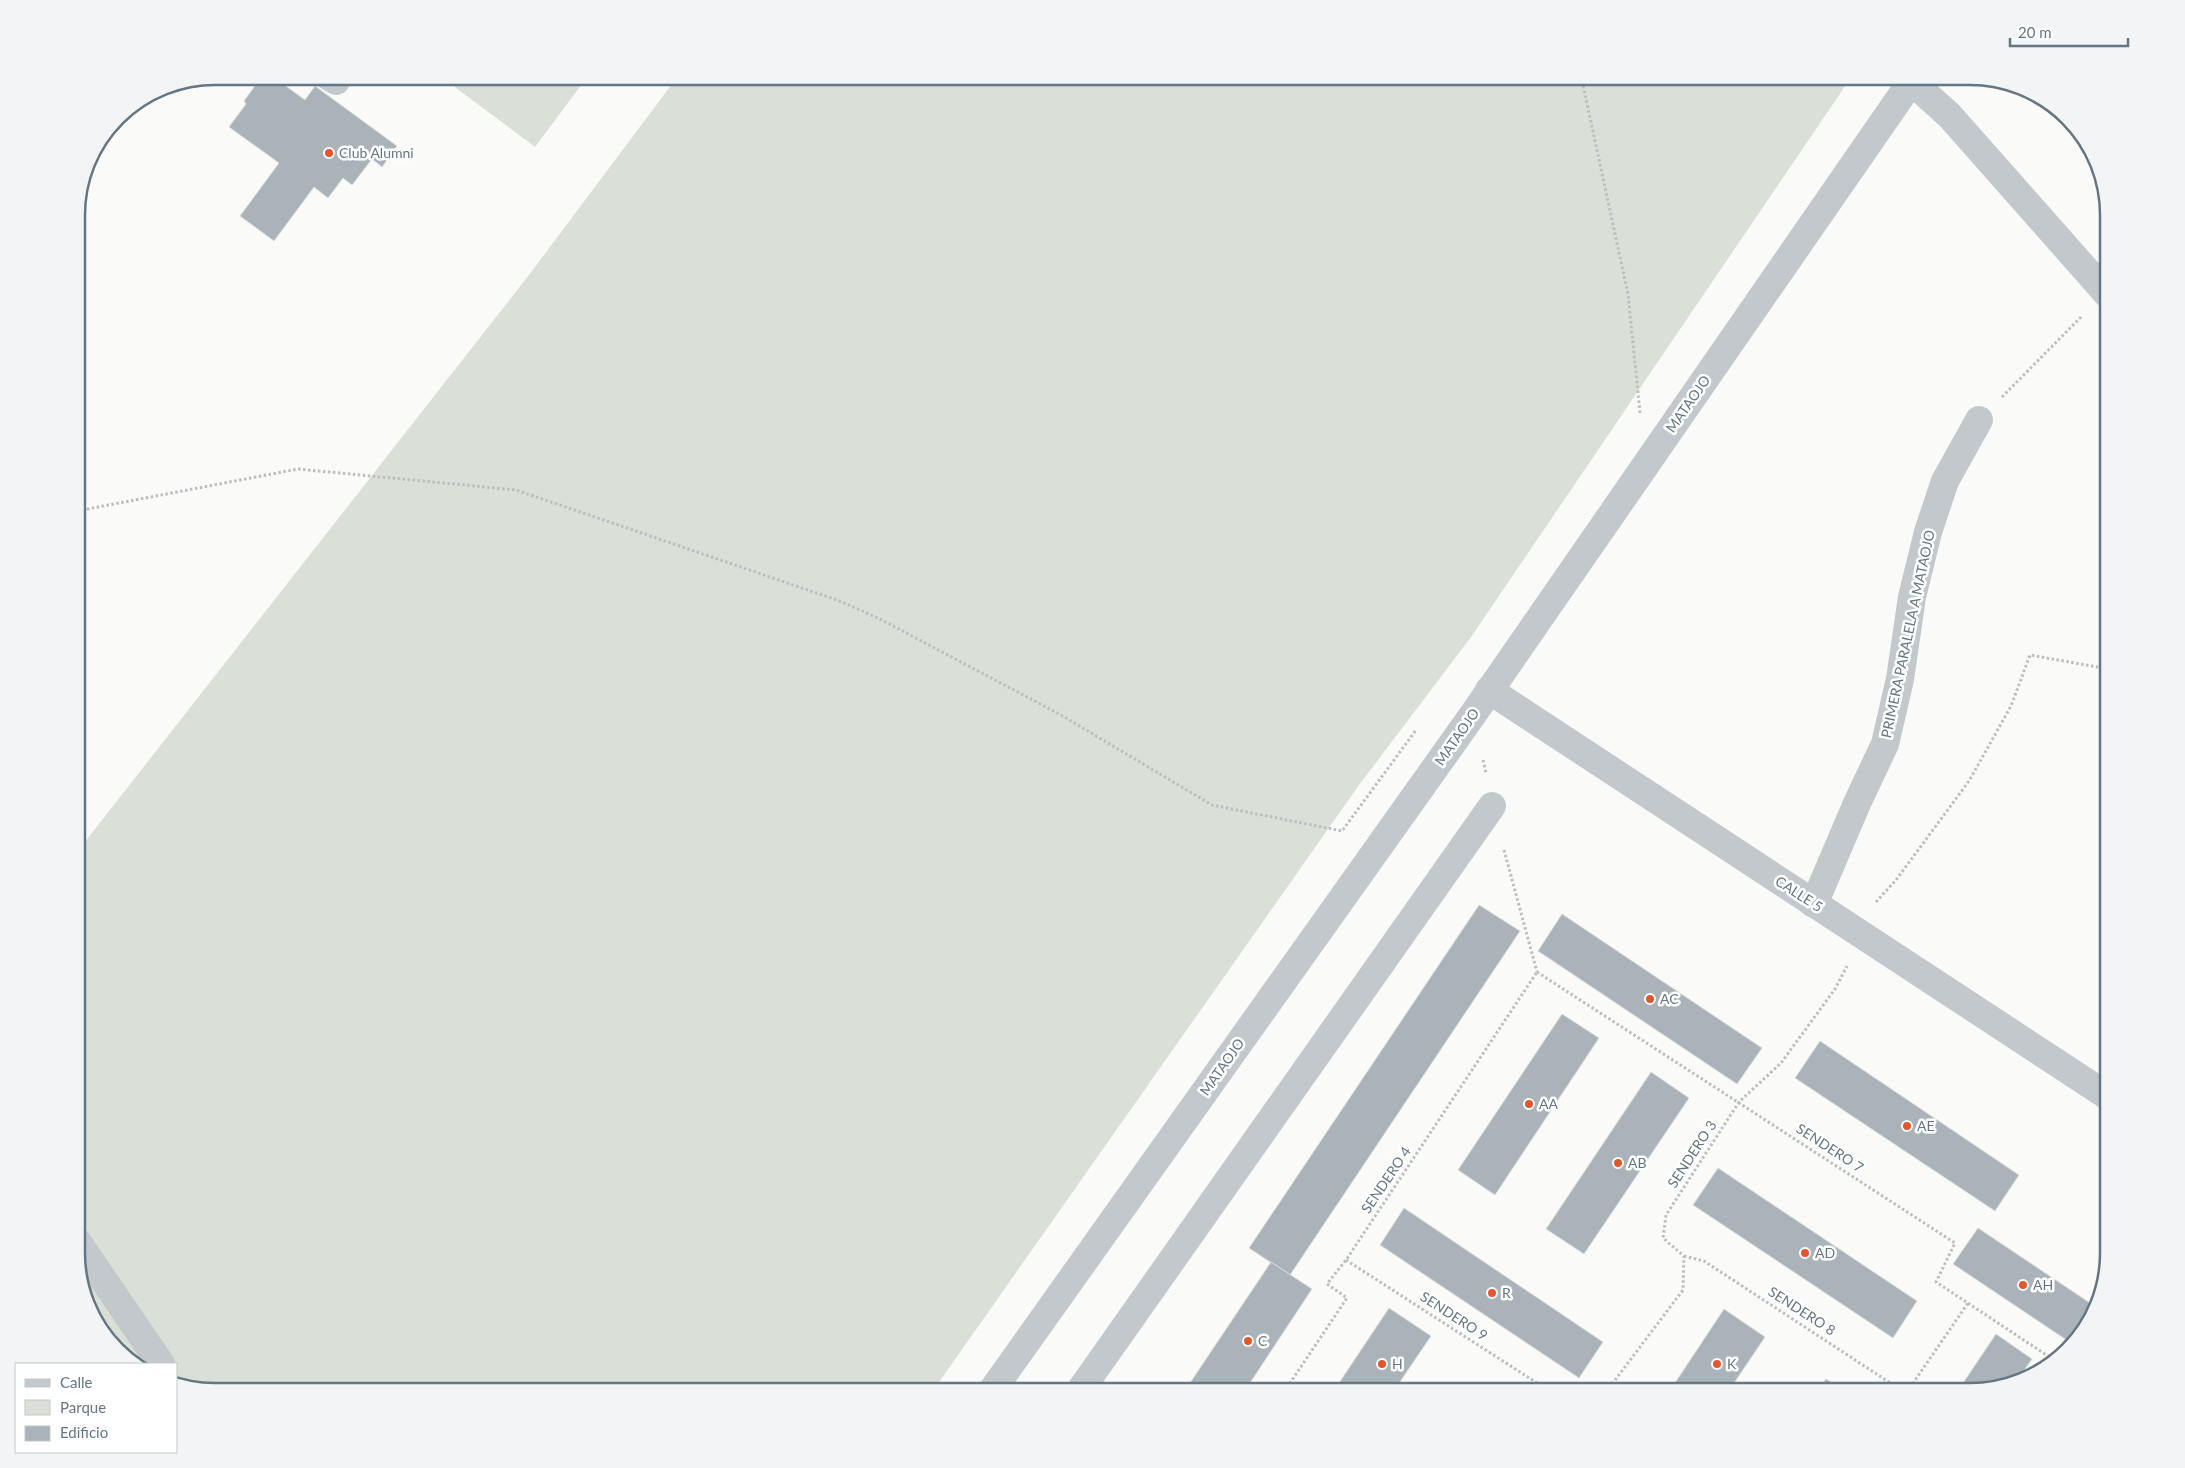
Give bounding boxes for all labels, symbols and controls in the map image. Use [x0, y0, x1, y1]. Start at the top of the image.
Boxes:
scale bar [2010, 15, 2128, 47]
text: 20 m [2018, 23, 2052, 41]
place label: Club Alumni [339, 144, 414, 161]
marker: Club Alumni [323, 147, 335, 159]
street label: MATAOJO [1662, 372, 1713, 436]
street label: PRIMERA PARALELA A MATAOJO [1877, 528, 1938, 739]
street label: MATAOJO [1431, 705, 1482, 769]
street label: CALLE 5 [1772, 872, 1826, 915]
place label: AC [1660, 990, 1679, 1007]
marker: AC [1644, 993, 1656, 1005]
street label: MATAOJO [1196, 1035, 1247, 1099]
place label: AA [1539, 1095, 1558, 1112]
marker: AA [1523, 1098, 1535, 1110]
street label: SENDERO 3 [1664, 1117, 1720, 1191]
place label: AE [1917, 1117, 1935, 1134]
street label: SENDERO 7 [1793, 1120, 1867, 1176]
marker: AE [1901, 1120, 1913, 1132]
street label: SENDERO 4 [1357, 1143, 1414, 1216]
place label: AB [1628, 1154, 1647, 1171]
marker: AB [1612, 1157, 1624, 1169]
place label: AD [1815, 1244, 1835, 1261]
marker: AD [1799, 1247, 1811, 1259]
place label: AH [2033, 1276, 2053, 1293]
marker: AH [2017, 1279, 2029, 1291]
street label: SENDERO 8 [1765, 1283, 1839, 1339]
place label: R [1502, 1284, 1511, 1301]
marker: R [1486, 1287, 1498, 1299]
street label: SENDERO 9 [1417, 1288, 1491, 1344]
place label: C [1258, 1332, 1268, 1349]
marker: C [1242, 1335, 1254, 1347]
place label: H [1392, 1355, 1403, 1372]
place label: K [1727, 1355, 1737, 1372]
marker: H [1376, 1358, 1388, 1370]
marker: K [1711, 1358, 1723, 1370]
legend [15, 1363, 178, 1453]
text: Calle [60, 1373, 93, 1391]
text: Parque [60, 1398, 106, 1416]
text: Edificio [60, 1423, 108, 1441]

